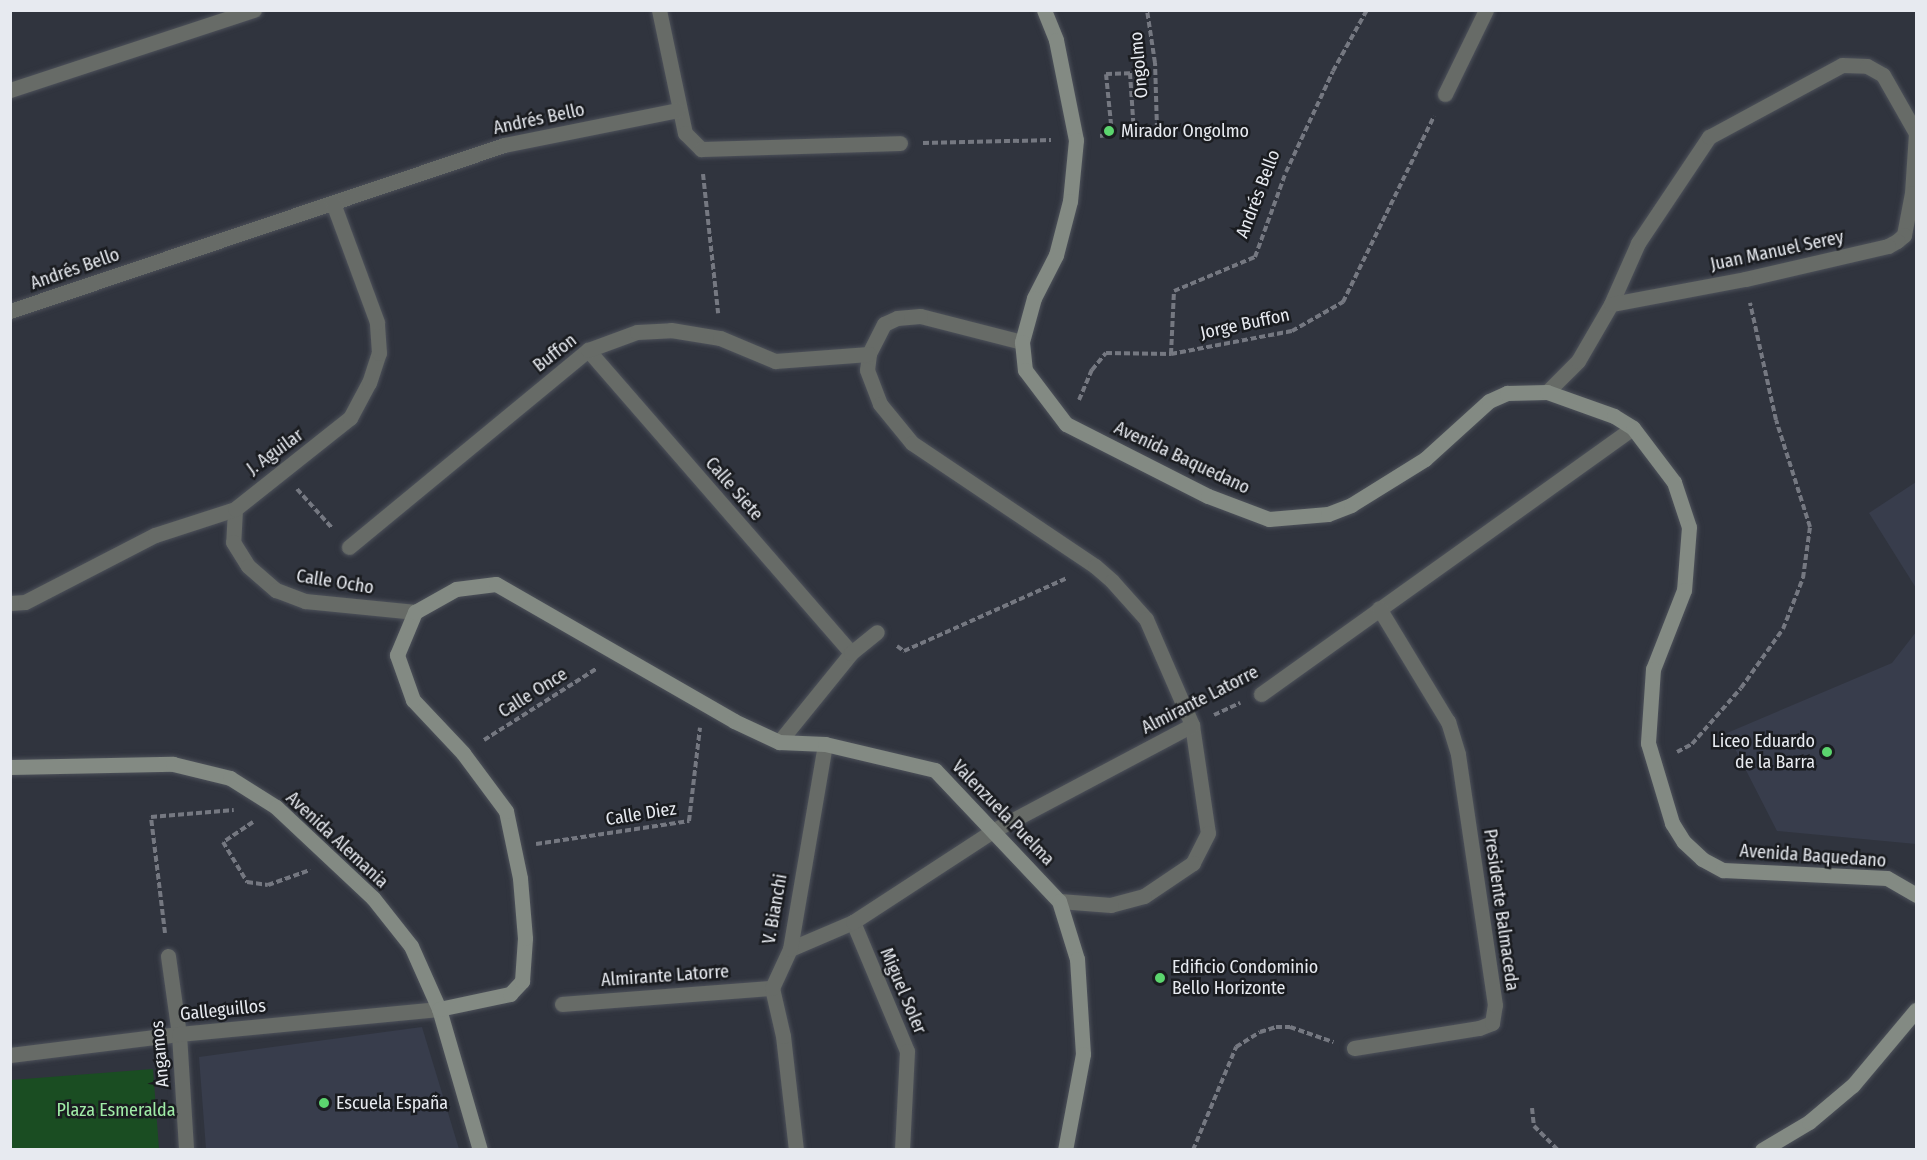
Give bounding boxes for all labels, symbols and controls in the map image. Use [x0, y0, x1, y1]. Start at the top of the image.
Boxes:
street label: Ongolmo [1125, 31, 1153, 99]
street label: Andrés Bello [491, 99, 587, 139]
place label: Mirador Ongolmo [1121, 120, 1249, 142]
marker: Mirador Ongolmo [1102, 124, 1116, 138]
street label: Andrés Bello [1231, 147, 1285, 241]
street label: Juan Manuel Serey [1708, 226, 1846, 276]
street label: Andrés Bello [28, 244, 122, 294]
street label: Jorge Buffon [1198, 304, 1292, 344]
street label: Buffon [529, 329, 581, 377]
street label: Avenida Baquedano [1111, 417, 1253, 499]
street label: J. Aguilar [243, 424, 307, 480]
street label: Calle Siete [701, 453, 767, 525]
street label: Calle Ocho [295, 565, 375, 599]
street label: Almirante Latorre [1138, 661, 1262, 739]
street label: Calle Once [495, 663, 571, 723]
place label: Liceo Eduardo de la Barra [1712, 731, 1815, 774]
marker: Liceo Eduardo de la Barra [1820, 745, 1834, 759]
street label: Valenzuela Puelma [947, 756, 1059, 870]
street label: Avenida Alemania [282, 787, 392, 893]
street label: Calle Diez [604, 798, 678, 830]
street label: Presidente Balmaceda [1479, 828, 1523, 992]
street label: Avenida Baquedano [1739, 840, 1887, 872]
street label: V. Bianchi [758, 872, 792, 946]
street label: Miguel Soler [875, 945, 931, 1037]
place label: Edificio Condominio Bello Horizonte [1172, 957, 1318, 1000]
street label: Almirante Latorre [600, 961, 730, 991]
marker: Edificio Condominio Bello Horizonte [1153, 971, 1167, 985]
street label: Galleguillos [179, 995, 267, 1025]
street label: Angamos [146, 1020, 174, 1088]
place label: Escuela España [336, 1092, 448, 1114]
marker: Escuela España [317, 1096, 331, 1110]
park label: Plaza Esmeralda [57, 1099, 175, 1121]

